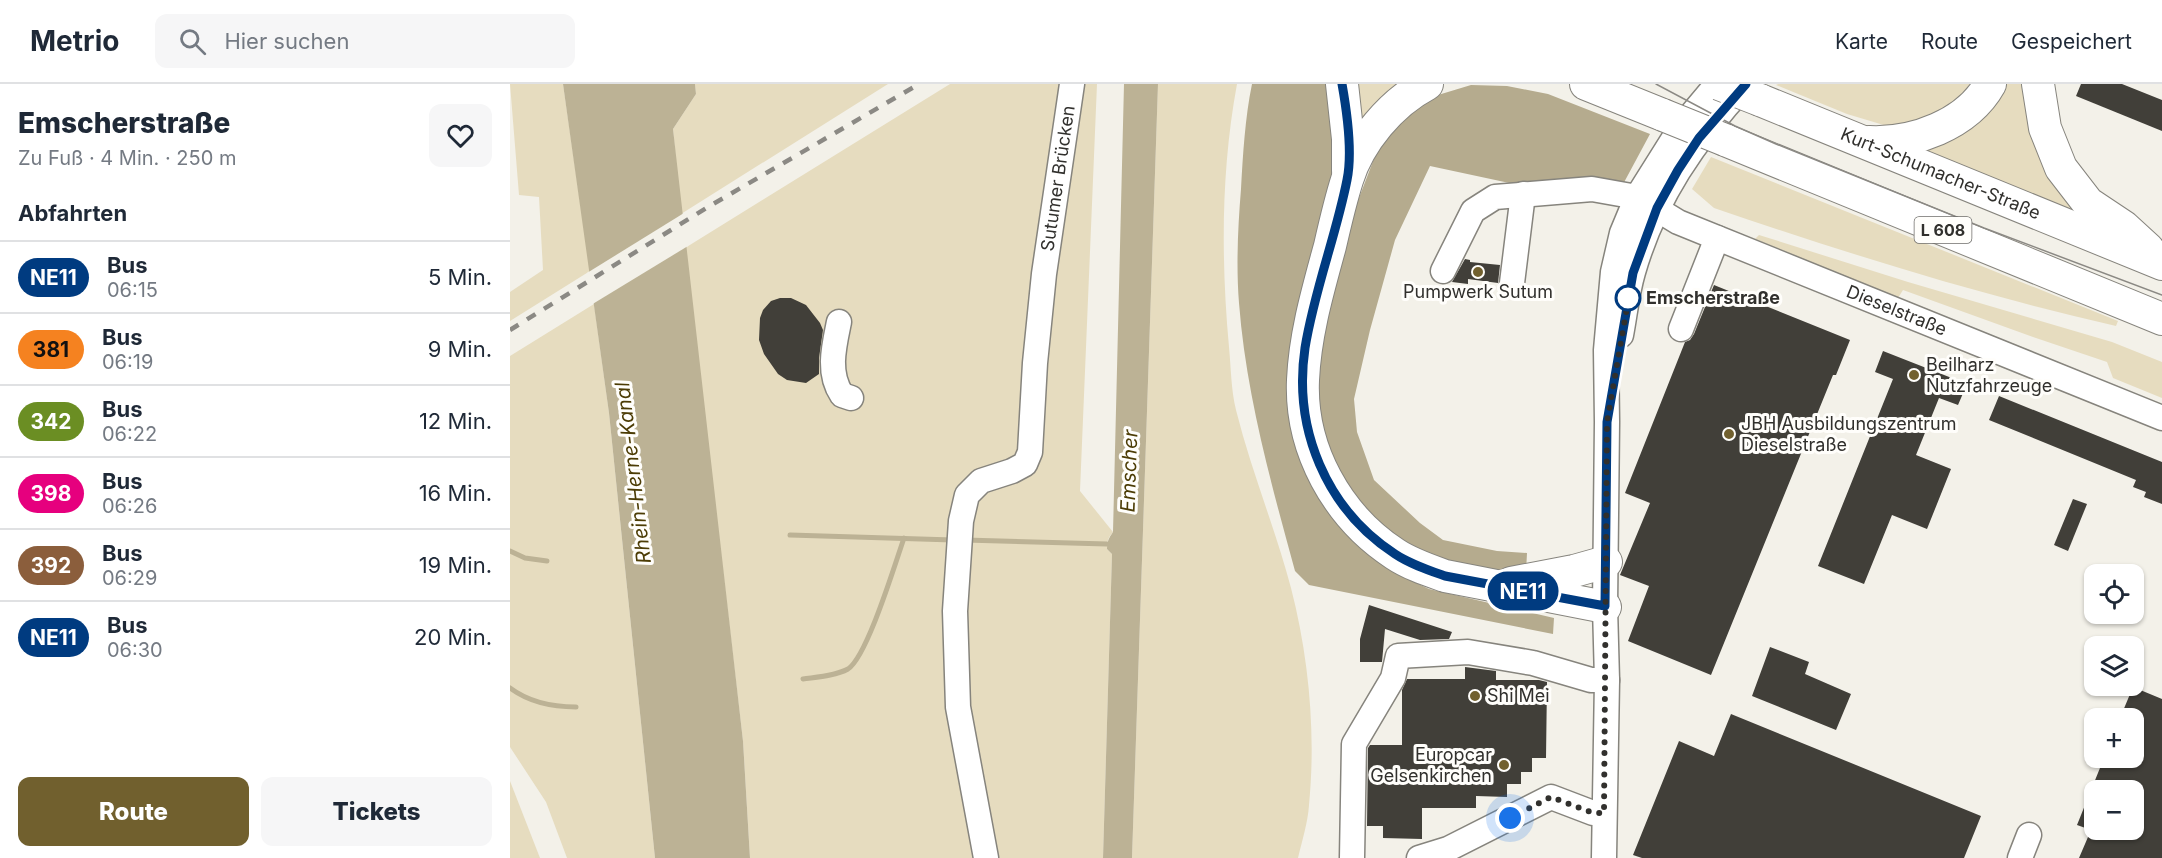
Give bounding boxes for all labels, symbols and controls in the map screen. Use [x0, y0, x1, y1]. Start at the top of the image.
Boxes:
search box [155, 14, 575, 68]
text: Metrio [30, 24, 119, 58]
icon: search [176, 25, 209, 58]
text: Hier suchen [224, 28, 349, 54]
text: Karte [1835, 29, 1888, 54]
text: Route [1921, 29, 1978, 54]
text: Gespeichert [2011, 29, 2132, 54]
button: heart [429, 104, 492, 167]
street label: Sutumer Brücken [1037, 104, 1079, 252]
text: Emscherstraße [18, 106, 230, 140]
street label: Kurt-Schumacher-Straße [1838, 123, 2044, 223]
text: Zu Fuß · 4 Min. · 250 m [18, 146, 237, 170]
text: Abfahrten [18, 200, 127, 226]
road number: L 608 [1914, 217, 1972, 243]
text: Bus [107, 252, 147, 278]
text: 5 Min. [428, 264, 492, 290]
text: NE11 [30, 265, 77, 290]
marker: Pumpwerk Sutum [1471, 265, 1485, 279]
text: 06:15 [107, 278, 158, 302]
street label: Dieselstraße [1844, 280, 1950, 340]
place label: Pumpwerk Sutum [1403, 281, 1553, 302]
marker: Emscherstraße [1615, 285, 1641, 311]
place label: Emscherstraße [1646, 287, 1780, 308]
text: Bus [102, 324, 143, 350]
text: 9 Min. [428, 336, 492, 362]
text: 381 [33, 337, 69, 362]
text: 06:19 [102, 350, 153, 374]
place label: Beilharz Nutzfahrzeuge [1926, 354, 2052, 396]
marker: Beilharz Nutzfahrzeuge [1907, 368, 1921, 382]
water label: Rhein-Herne-Kanal [610, 381, 656, 565]
text: Bus [102, 396, 143, 422]
text: 12 Min. [419, 408, 492, 434]
text: 342 [31, 409, 72, 434]
place label: JBH Ausbildungszentrum Dieselstraße [1741, 413, 1957, 455]
text: 06:22 [102, 422, 157, 446]
marker: JBH Ausbildungszentrum Dieselstraße [1722, 427, 1736, 441]
water label: Emscher [1116, 429, 1142, 513]
text: Bus [102, 468, 143, 494]
text: 16 Min. [419, 480, 492, 506]
text: 398 [31, 481, 71, 506]
text: 06:26 [102, 494, 157, 518]
text: Bus [102, 540, 143, 566]
text: 19 Min. [419, 552, 492, 578]
text: 392 [31, 553, 71, 578]
map controls [2084, 564, 2144, 840]
button: locate [2084, 564, 2144, 624]
text: 06:29 [102, 566, 157, 590]
line badge: NE11 [1481, 572, 1565, 610]
text: NE11 [1500, 579, 1546, 604]
text: Bus [107, 612, 147, 638]
text: 20 Min. [414, 624, 492, 650]
text: NE11 [30, 625, 77, 650]
button: layers [2084, 636, 2144, 696]
text: 06:30 [107, 638, 163, 662]
place label: Shi Mei [1487, 685, 1550, 706]
marker: Shi Mei [1468, 689, 1482, 703]
button: + [2084, 708, 2144, 768]
place label: Europcar Gelsenkirchen [1370, 744, 1492, 786]
marker: Europcar Gelsenkirchen [1497, 758, 1511, 772]
button: Route [18, 777, 249, 846]
button: Tickets [261, 777, 492, 846]
button: − [2084, 780, 2144, 840]
your location [1495, 803, 1525, 833]

